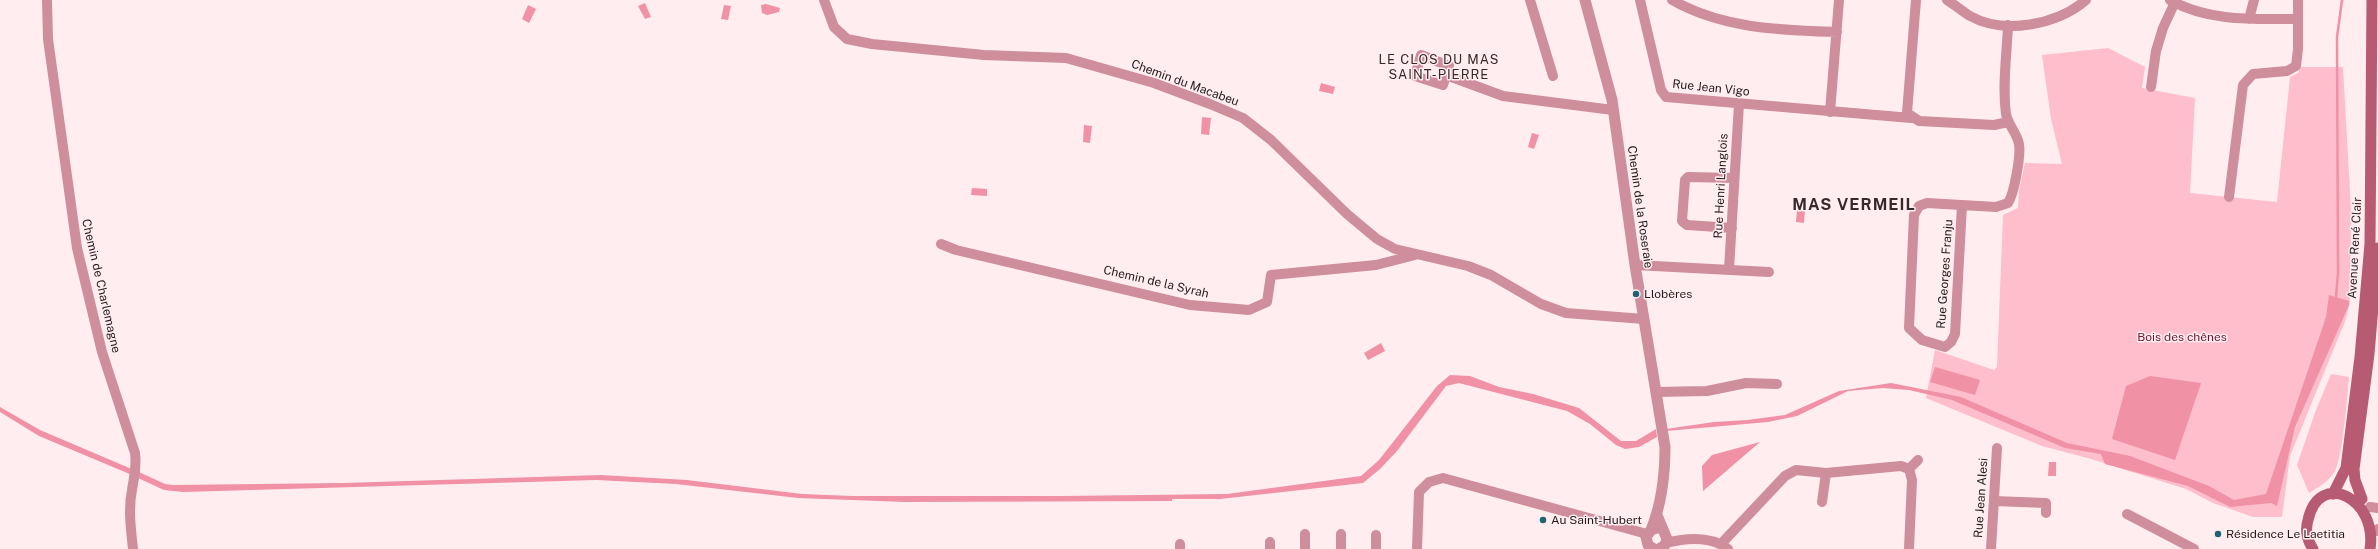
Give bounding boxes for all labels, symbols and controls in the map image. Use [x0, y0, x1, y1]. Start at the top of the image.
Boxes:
district label: LE CLOS DU MAS SAINT-PIERRE [1379, 52, 1499, 83]
street label: Chemin du Macabeu [1129, 57, 1241, 109]
street label: Rue Jean Vigo [1672, 77, 1750, 99]
street label: Rue Henri Langlois [1711, 133, 1731, 239]
street label: Chemin de la Roseraie [1624, 145, 1656, 269]
district label: MAS VERMEIL [1792, 195, 1916, 215]
street label: Avenue René Clair [2345, 197, 2365, 299]
street label: Chemin de Charlemagne [79, 218, 123, 354]
street label: Rue Georges Franju [1934, 219, 1956, 329]
street label: Chemin de la Syrah [1102, 263, 1210, 301]
place label: Llobères [1644, 287, 1692, 301]
marker: Llobères [1631, 289, 1641, 299]
park label: Bois des chênes [2137, 330, 2227, 344]
street label: Rue Jean Alesi [1971, 457, 1991, 539]
place label: Au Saint-Hubert [1551, 513, 1642, 527]
marker: Au Saint-Hubert [1538, 515, 1548, 525]
place label: Résidence Le Laetitia [2226, 527, 2345, 541]
marker: Résidence Le Laetitia [2213, 529, 2223, 539]

